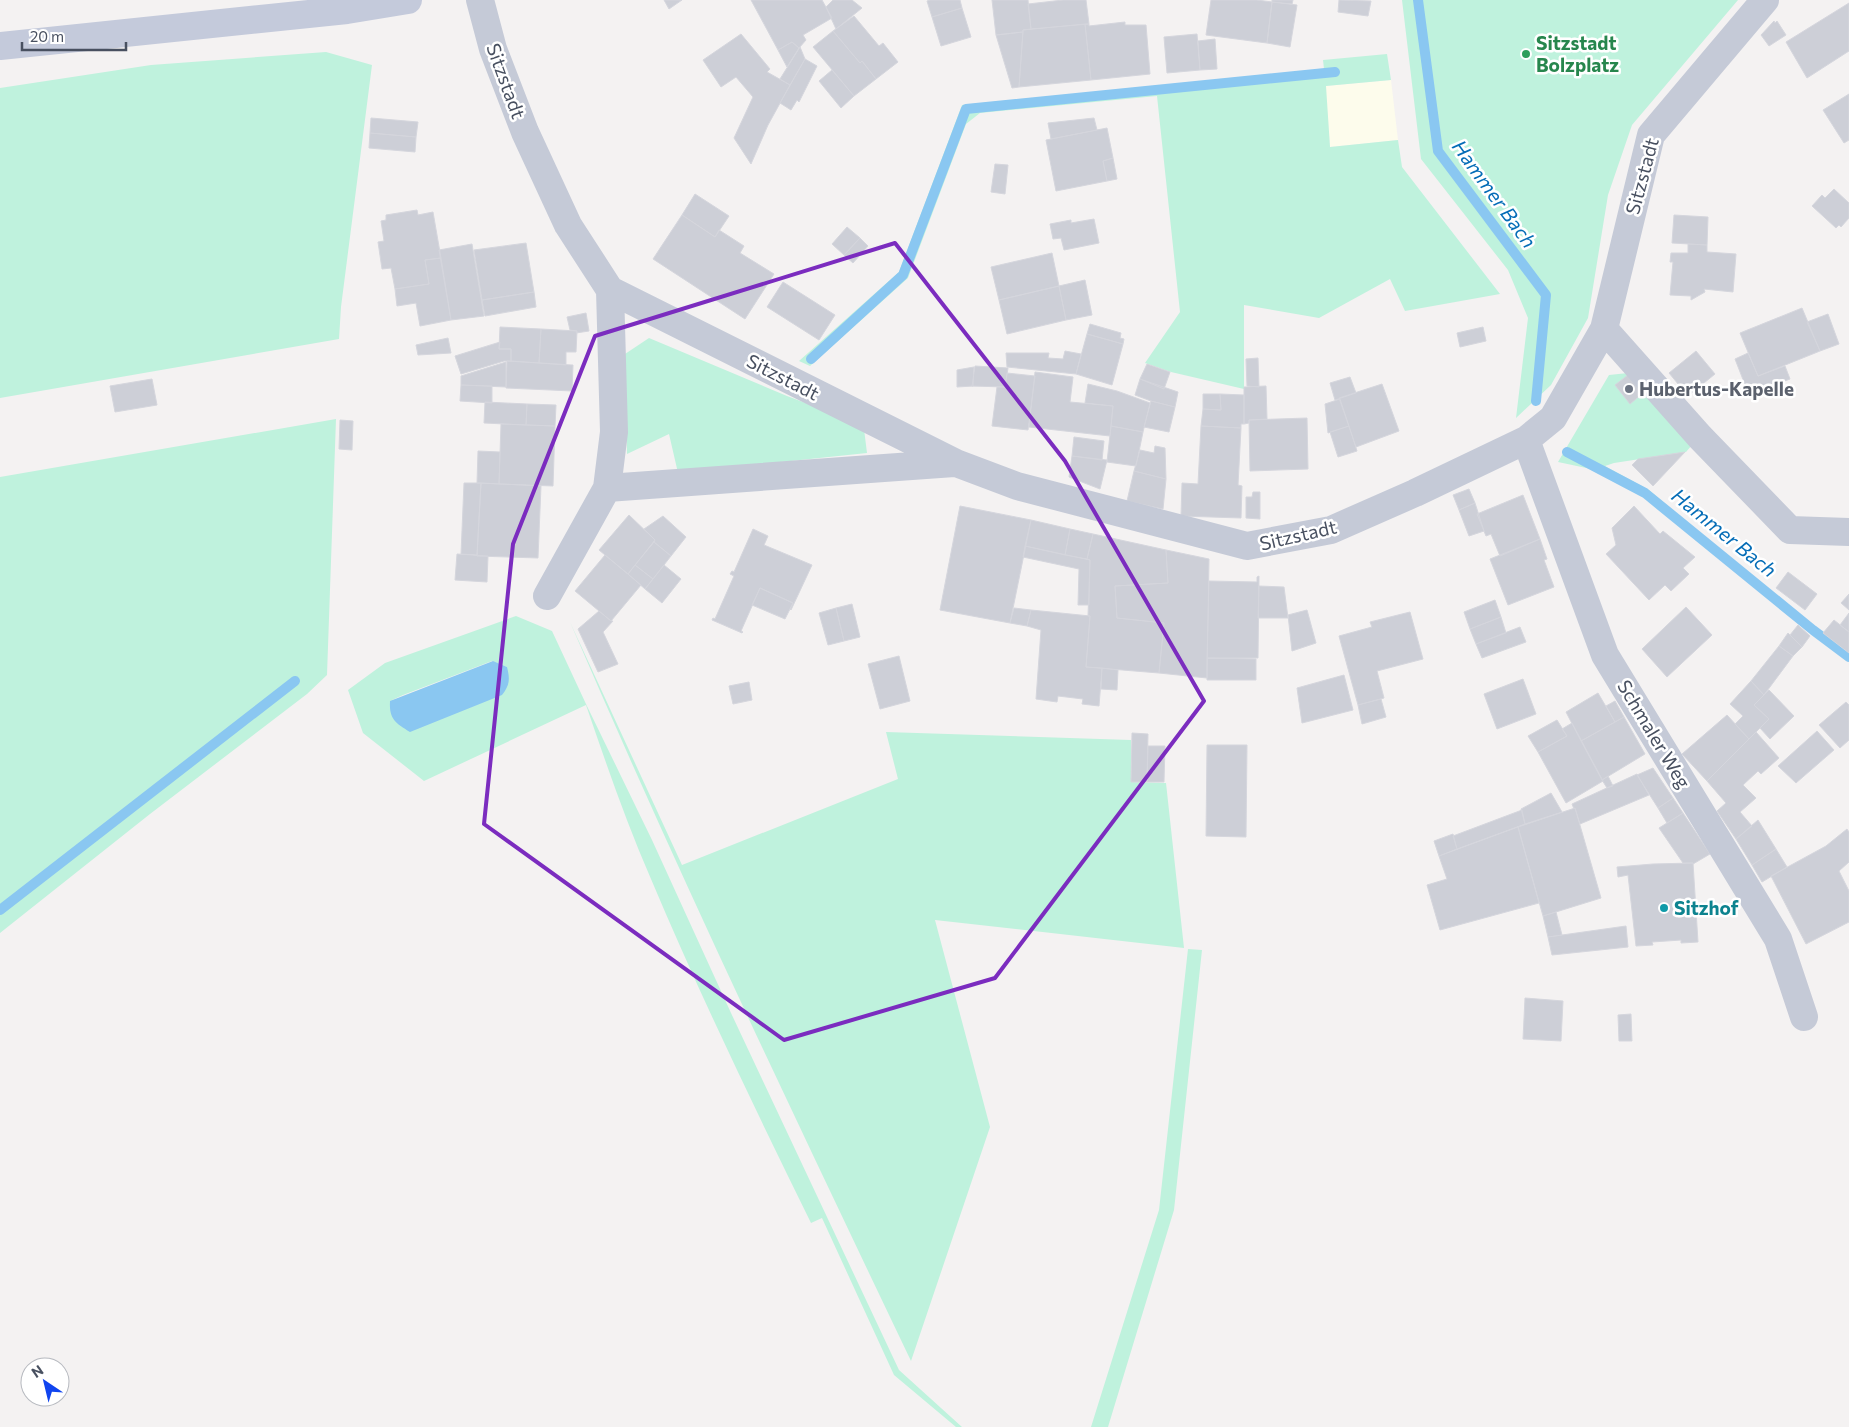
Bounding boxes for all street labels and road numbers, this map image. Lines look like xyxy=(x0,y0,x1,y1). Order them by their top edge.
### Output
street label: Sitzstadt xyxy=(482,40,531,122)
street label: Sitzstadt xyxy=(1620,135,1663,217)
street label: Sitzstadt xyxy=(743,349,824,405)
street label: Sitzstadt xyxy=(1257,514,1339,555)
street label: Schmaler Weg xyxy=(1613,675,1696,792)

